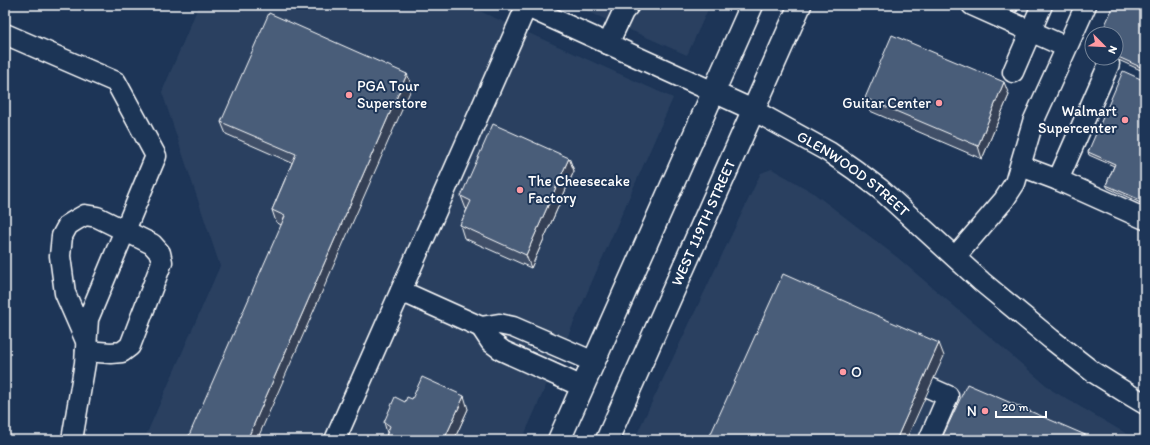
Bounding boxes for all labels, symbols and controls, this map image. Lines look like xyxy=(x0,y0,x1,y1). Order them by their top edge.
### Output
north arrow xyxy=(1084,26,1124,66)
text: N xyxy=(1105,44,1120,56)
place label: PGA Tour Superstore xyxy=(357,77,427,112)
marker: PGA Tour Superstore xyxy=(344,90,354,100)
place label: Guitar Center xyxy=(842,94,931,112)
marker: Guitar Center xyxy=(934,98,944,108)
place label: Walmart Supercenter xyxy=(1038,102,1117,137)
marker: Walmart Supercenter xyxy=(1120,115,1130,125)
street label: GLENWOOD STREET xyxy=(794,127,914,221)
street label: WEST 119TH STREET xyxy=(668,156,740,289)
place label: The Cheesecake Factory xyxy=(528,172,630,207)
marker: The Cheesecake Factory xyxy=(515,185,525,195)
place label: O xyxy=(851,363,862,381)
marker: O xyxy=(838,367,848,377)
scale bar xyxy=(996,393,1046,419)
text: 20 m xyxy=(1002,400,1029,414)
place label: N xyxy=(967,402,977,420)
marker: N xyxy=(980,406,990,416)

